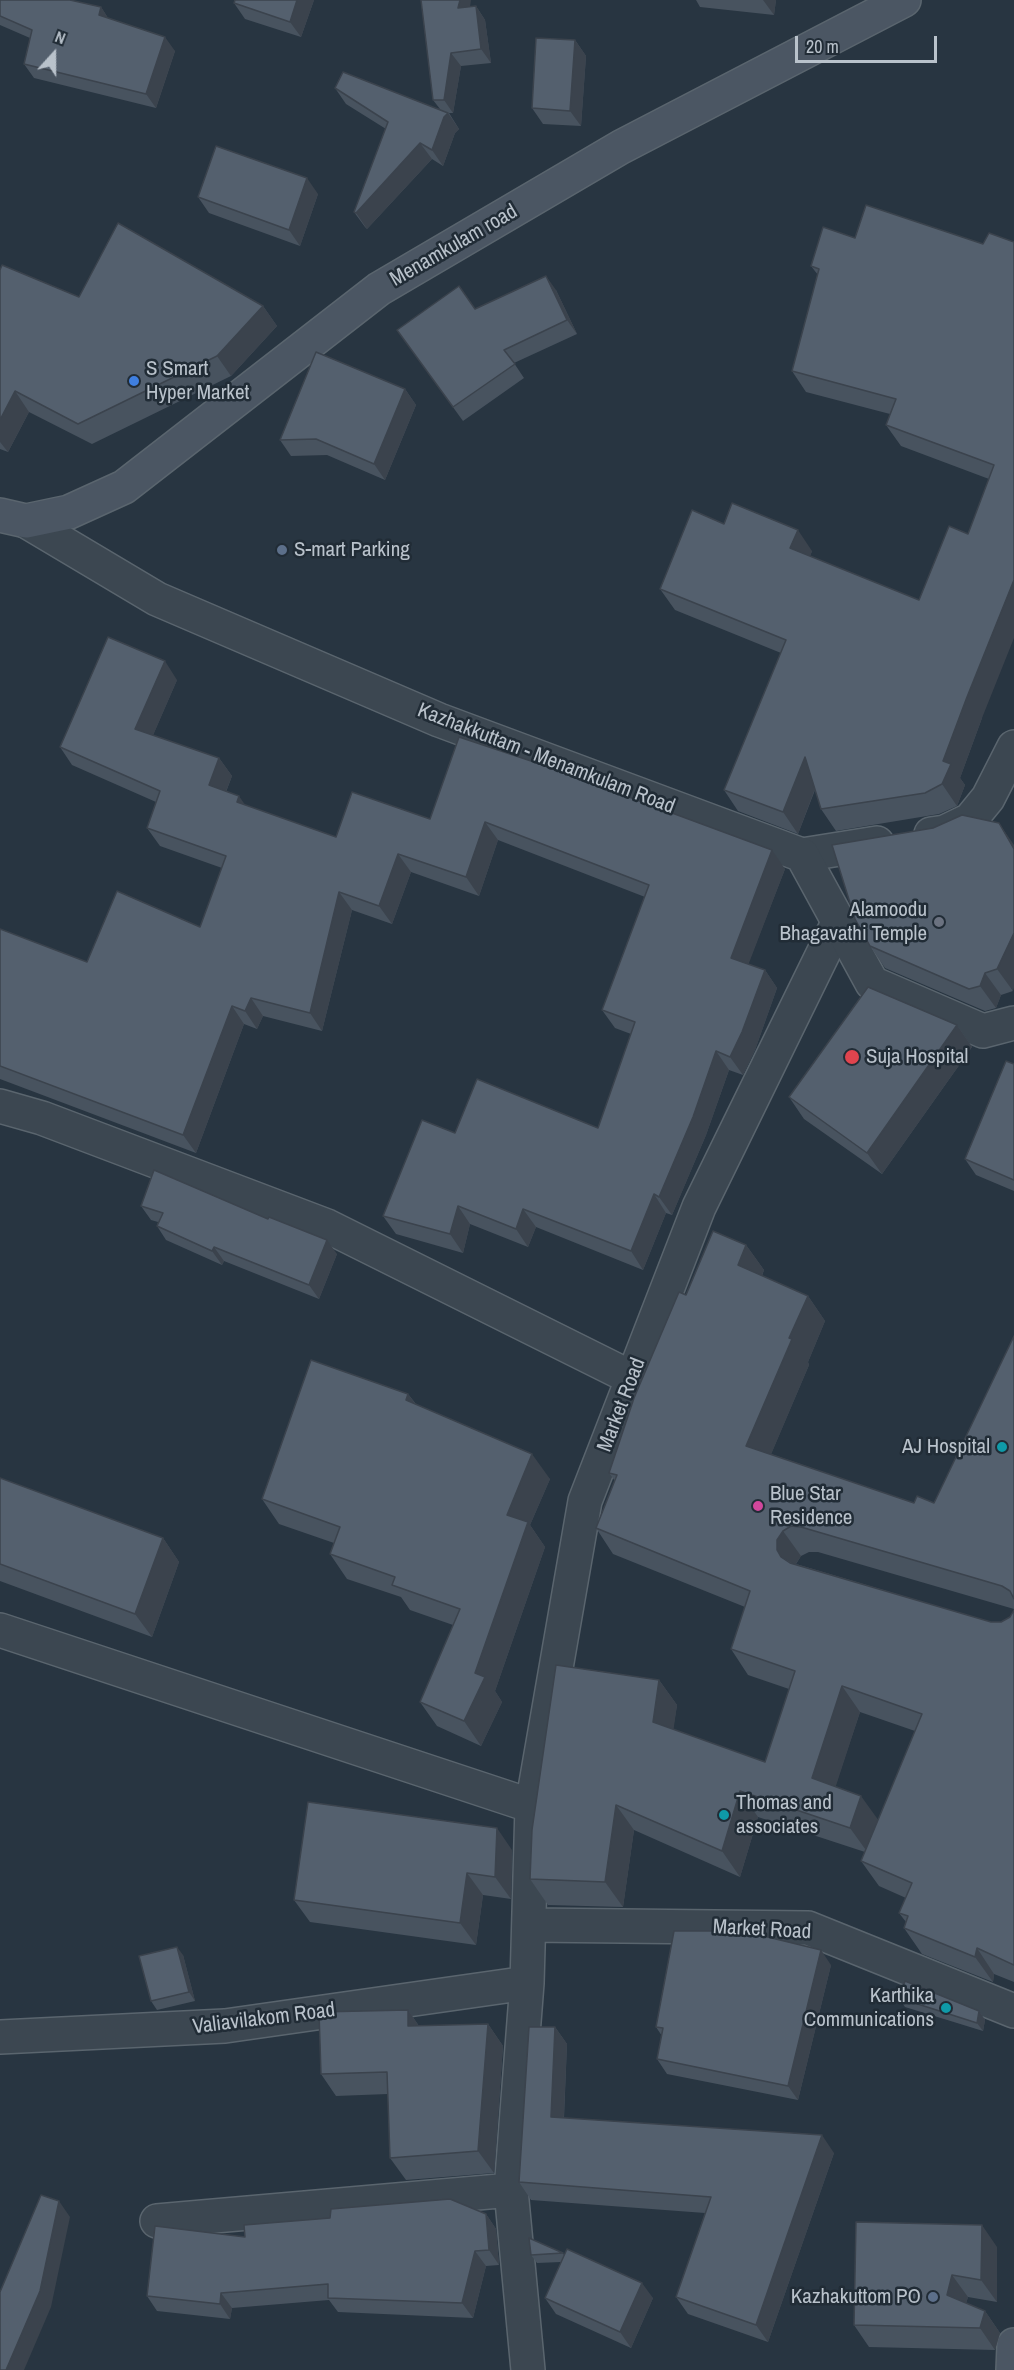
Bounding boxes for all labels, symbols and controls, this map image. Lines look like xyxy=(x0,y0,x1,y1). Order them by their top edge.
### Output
north arrow xyxy=(24,24,84,84)
scale bar xyxy=(798,24,940,62)
text: N xyxy=(52,25,69,49)
text: 20 m xyxy=(806,34,839,59)
street label: Menamkulam road xyxy=(386,199,522,293)
place label: S Smart Hyper Market xyxy=(146,356,249,406)
marker: S Smart Hyper Market xyxy=(127,374,141,388)
place label: S-mart Parking xyxy=(294,537,410,563)
marker: S-mart Parking xyxy=(275,543,289,557)
street label: Kazhakkuttam - Menamkulam Road xyxy=(414,698,678,820)
place label: Alamoodu Bhagavathi Temple xyxy=(780,897,927,947)
marker: Alamoodu Bhagavathi Temple xyxy=(932,915,946,929)
place label: Suja Hospital xyxy=(866,1044,968,1070)
marker: Suja Hospital xyxy=(843,1048,861,1066)
street label: Market Road xyxy=(593,1354,651,1456)
place label: AJ Hospital xyxy=(902,1434,990,1460)
marker: AJ Hospital xyxy=(995,1440,1009,1454)
place label: Blue Star Residence xyxy=(770,1481,852,1531)
marker: Blue Star Residence xyxy=(751,1499,765,1513)
place label: Thomas and associates xyxy=(736,1790,832,1840)
marker: Thomas and associates xyxy=(717,1808,731,1822)
street label: Market Road xyxy=(712,1915,812,1945)
place label: Karthika Communications xyxy=(804,1983,934,2033)
street label: Valiavilakom Road xyxy=(191,1998,337,2040)
marker: Karthika Communications xyxy=(939,2001,953,2015)
place label: Kazhakuttom PO xyxy=(791,2284,921,2310)
marker: Kazhakuttom PO xyxy=(926,2290,940,2304)

